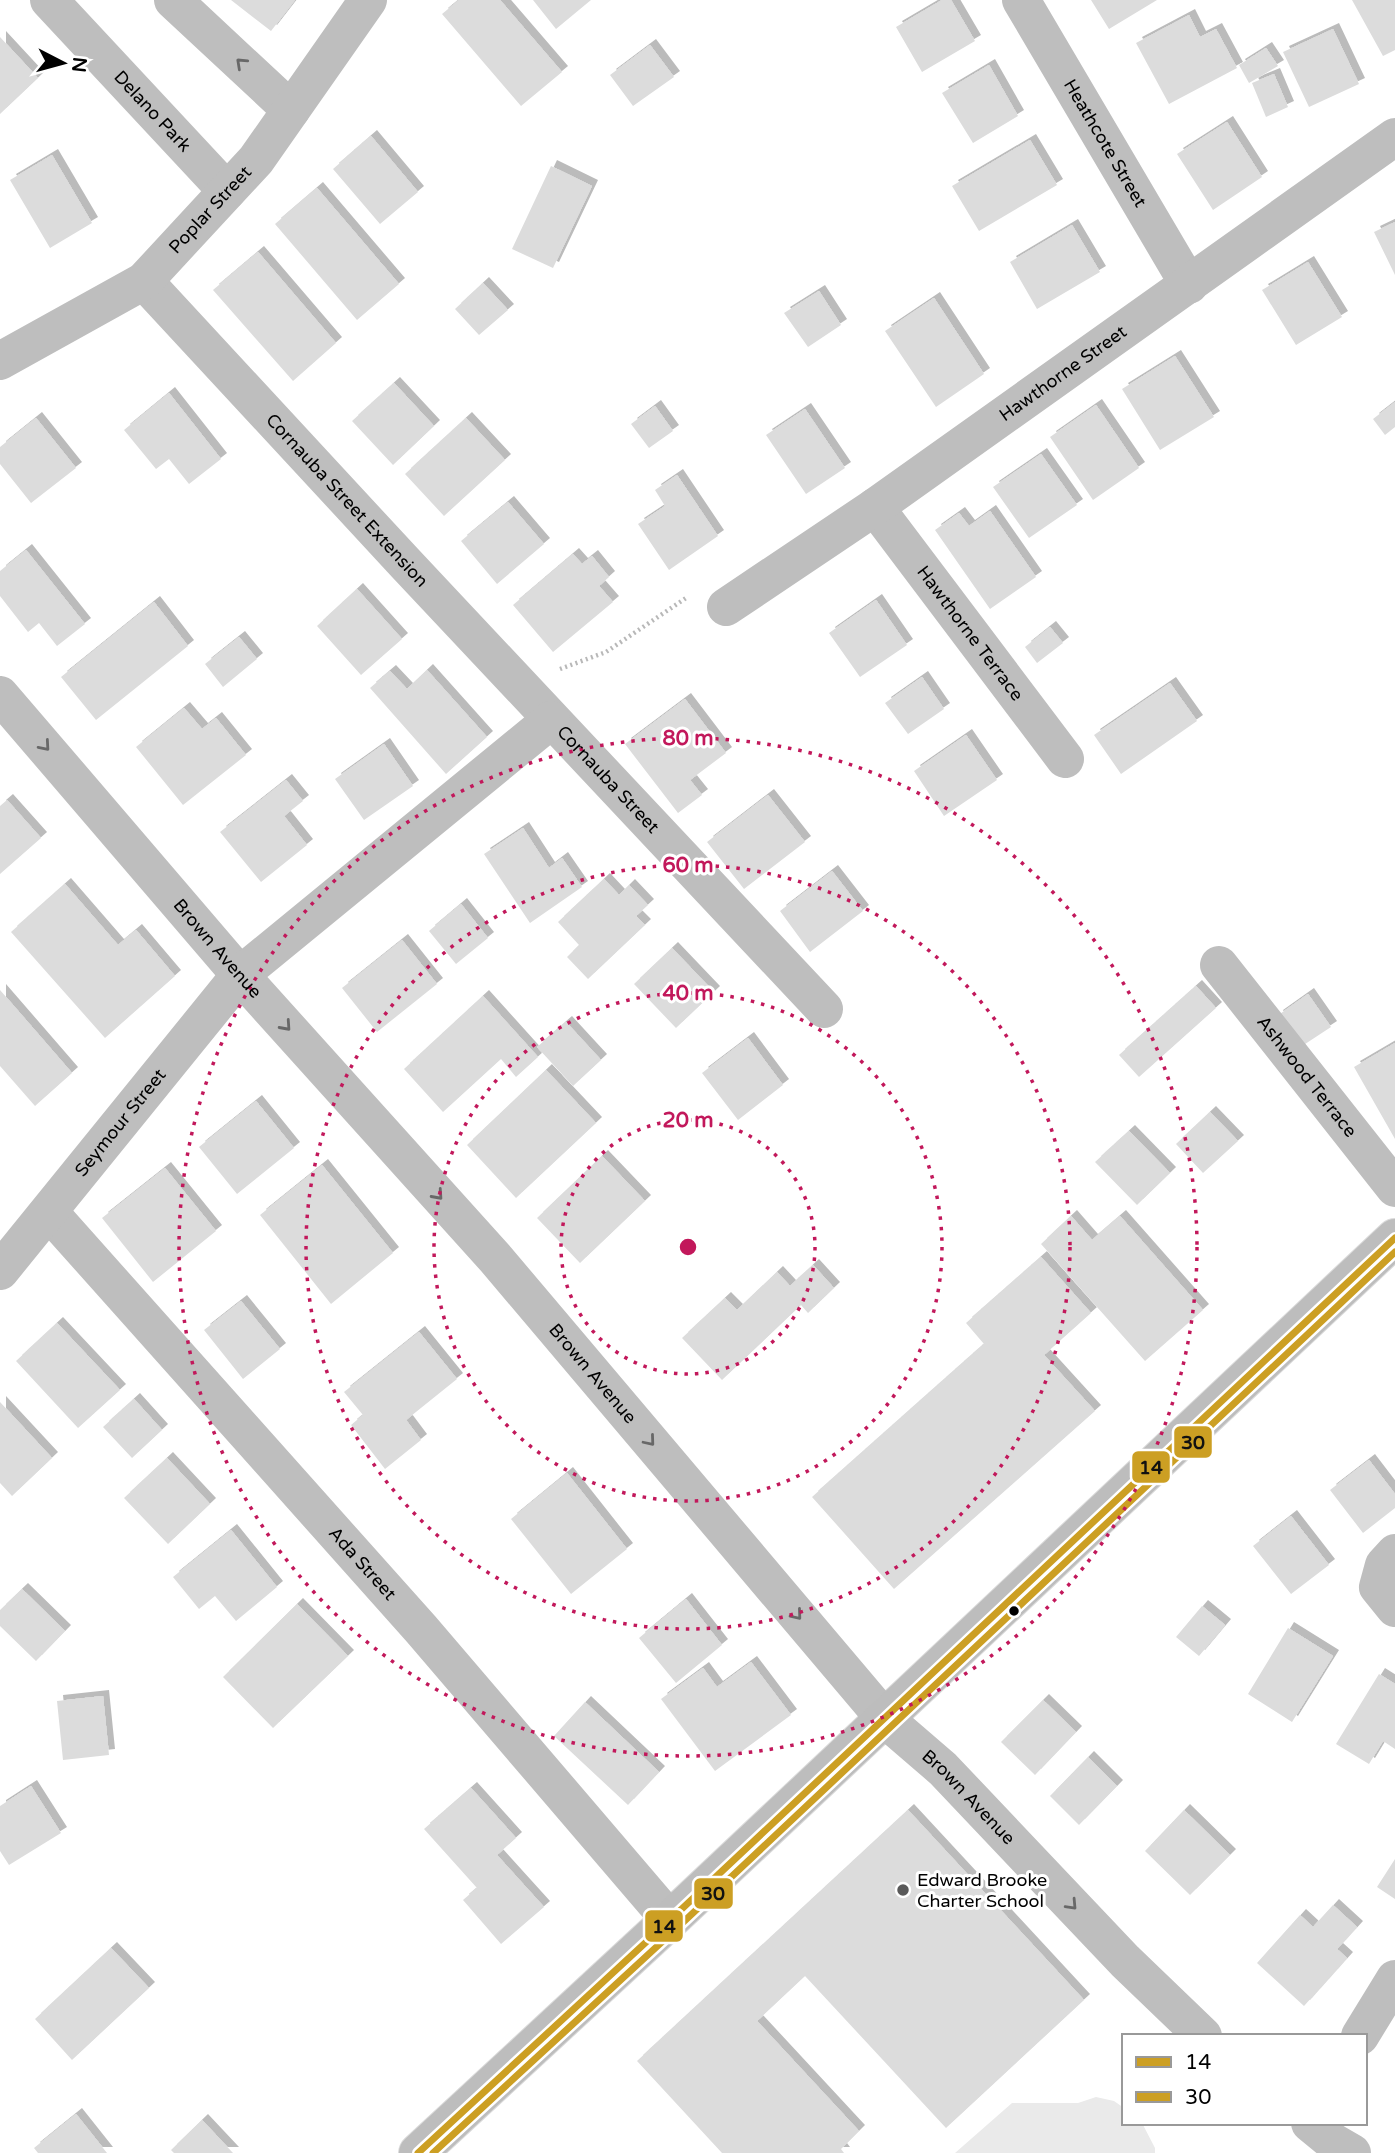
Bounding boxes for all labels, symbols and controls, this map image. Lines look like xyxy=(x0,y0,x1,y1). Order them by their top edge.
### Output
north arrow xyxy=(28,28,98,98)
text: N xyxy=(67,56,91,73)
one-way arrow xyxy=(236,59,249,72)
street label: Delano Park xyxy=(109,66,196,157)
street label: Heathcote Street xyxy=(1059,75,1152,211)
street label: Poplar Street xyxy=(164,161,256,258)
street label: Hawthorne Street xyxy=(995,320,1131,426)
street label: Cornauba Street Extension xyxy=(261,409,433,592)
street label: Hawthorne Terrace xyxy=(912,561,1028,705)
street label: Cornauba Street xyxy=(552,721,664,838)
text: 80 m xyxy=(662,726,714,751)
one-way arrow xyxy=(37,738,49,751)
text: 60 m xyxy=(662,853,714,878)
street label: Brown Avenue xyxy=(169,894,266,1003)
text: 40 m xyxy=(662,981,714,1006)
street label: Ashwood Terrace xyxy=(1252,1011,1362,1142)
one-way arrow xyxy=(278,1018,290,1031)
street label: Seymour Street xyxy=(70,1064,171,1181)
text: 20 m xyxy=(662,1108,714,1133)
one-way arrow xyxy=(430,1186,443,1199)
centre of rings xyxy=(676,1235,700,1259)
street label: Brown Avenue xyxy=(544,1319,641,1428)
line badge: 30 xyxy=(1173,1425,1213,1459)
text: 30 xyxy=(1181,1432,1205,1454)
one-way arrow xyxy=(642,1433,654,1446)
line badge: 14 xyxy=(1131,1450,1171,1484)
text: 14 xyxy=(1139,1457,1163,1479)
street label: Ada Street xyxy=(324,1522,401,1605)
unlabelled marker xyxy=(1007,1604,1021,1618)
one-way arrow xyxy=(789,1607,801,1620)
street label: Brown Avenue xyxy=(917,1745,1020,1849)
place label: Edward Brooke Charter School xyxy=(917,1869,1047,1912)
line badge: 30 xyxy=(693,1877,734,1910)
marker: Edward Brooke Charter School xyxy=(895,1882,911,1898)
text: 30 xyxy=(701,1883,725,1905)
one-way arrow xyxy=(1064,1897,1076,1910)
line badge: 14 xyxy=(644,1909,684,1943)
text: 14 xyxy=(652,1916,676,1938)
legend xyxy=(1122,2034,1367,2125)
text: 14 xyxy=(1185,2050,1211,2075)
text: 30 xyxy=(1185,2085,1211,2110)

